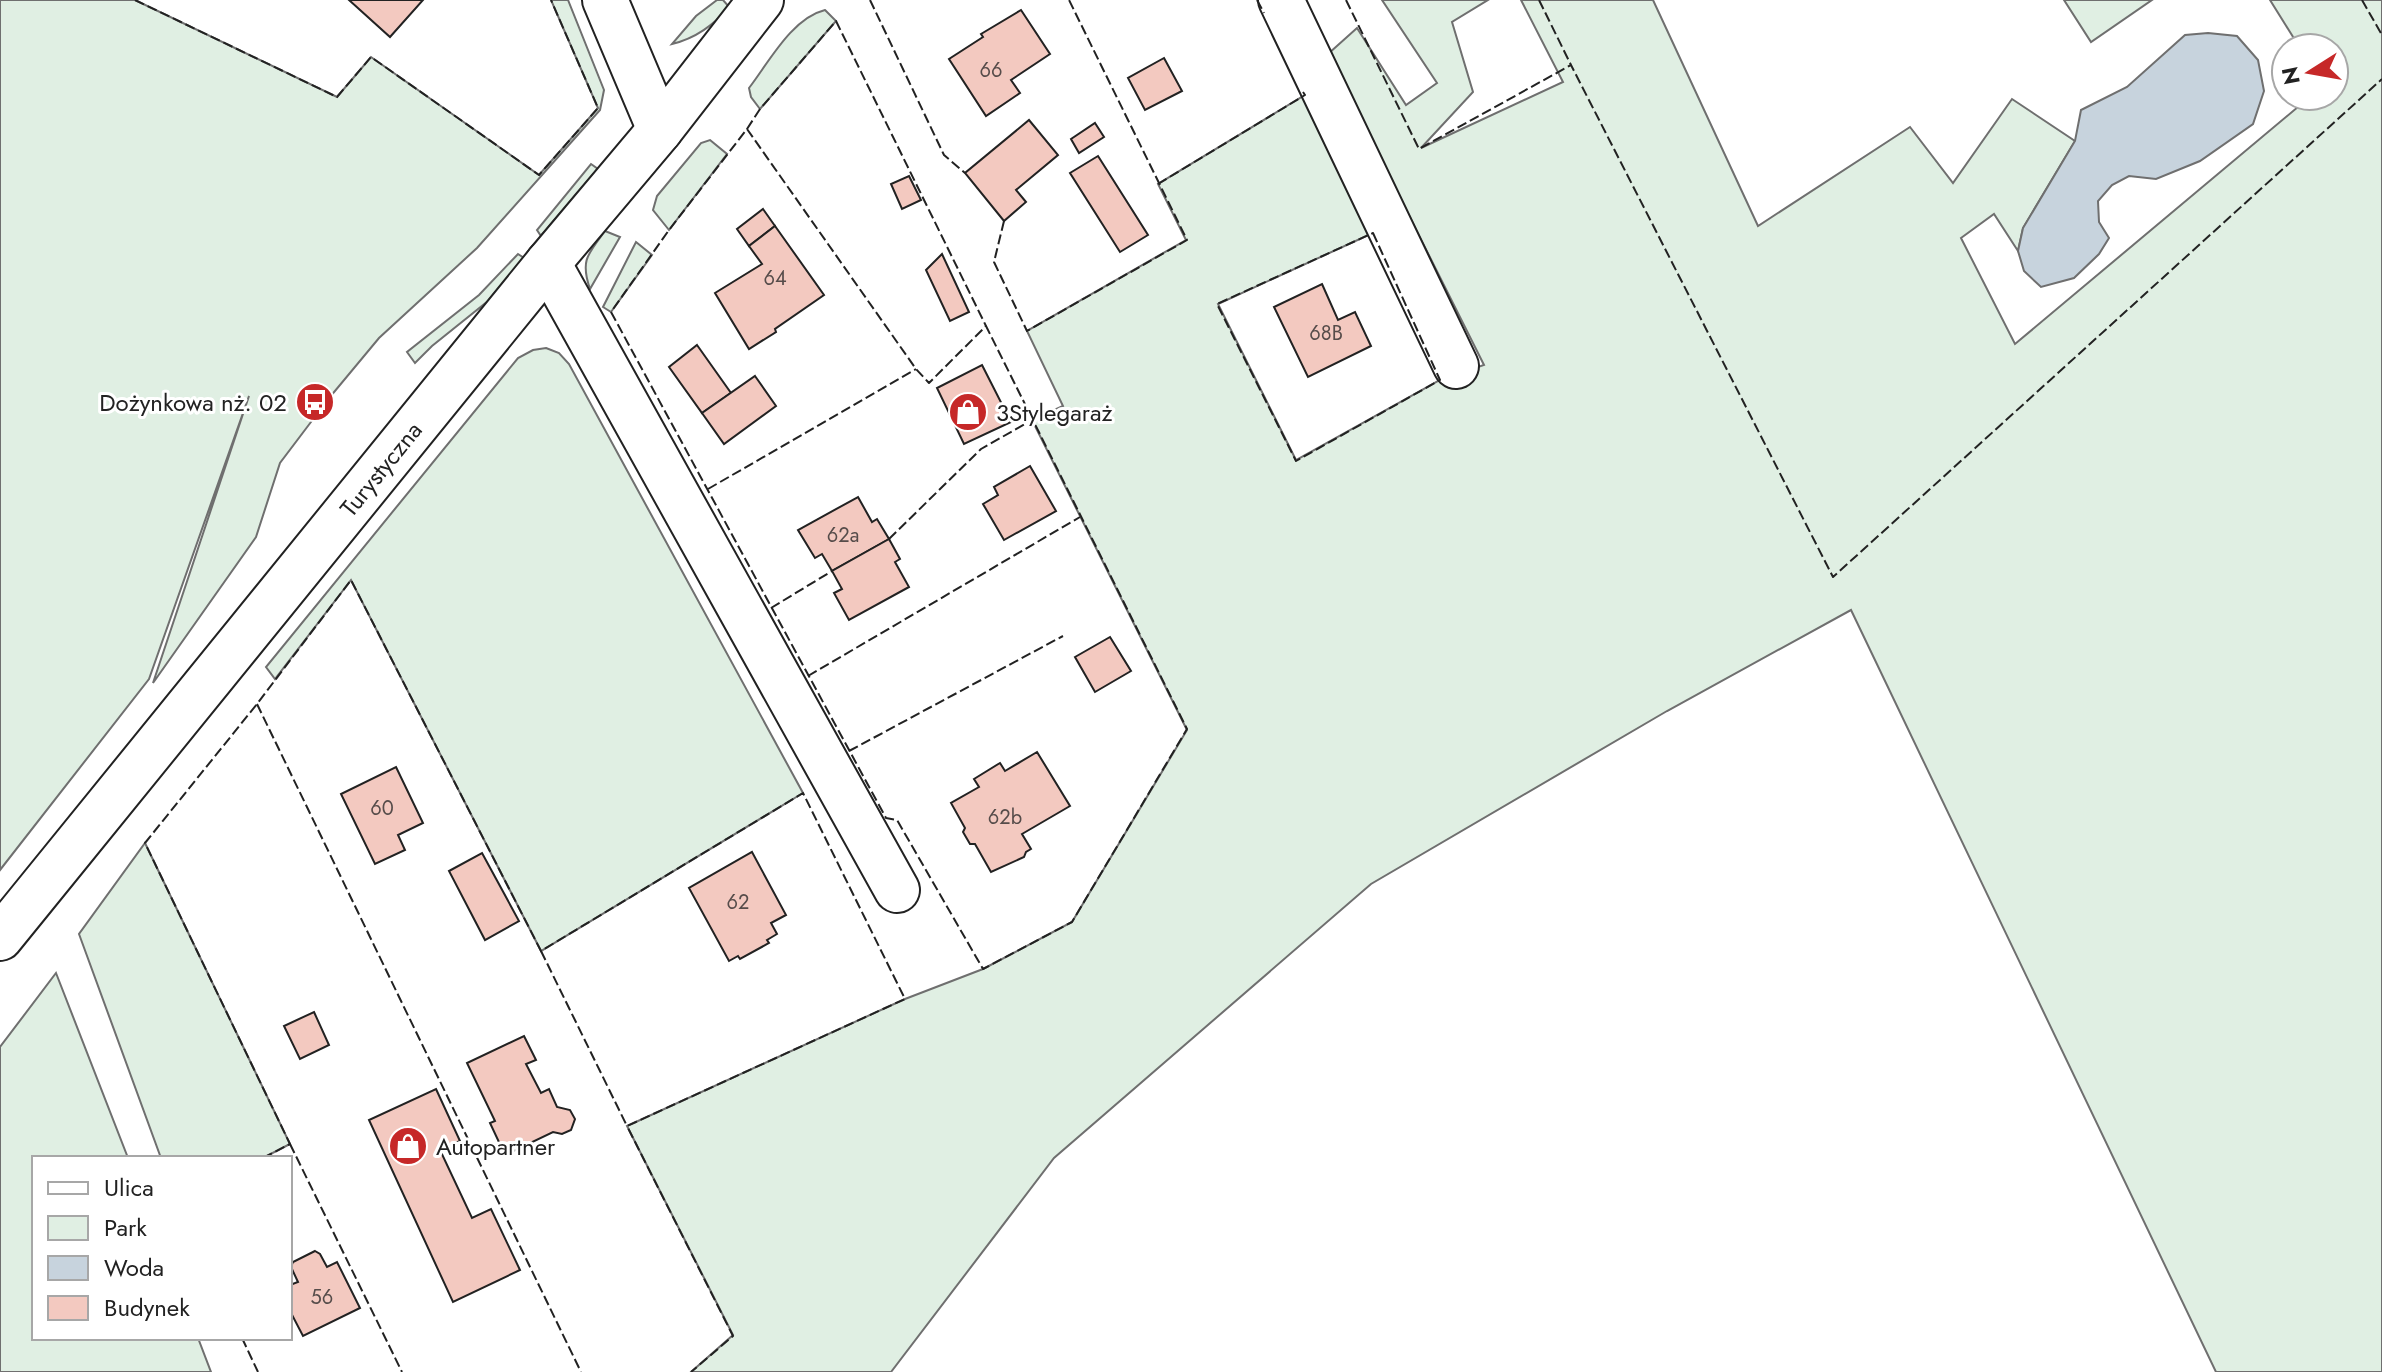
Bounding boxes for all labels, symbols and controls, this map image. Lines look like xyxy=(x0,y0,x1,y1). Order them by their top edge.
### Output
north arrow xyxy=(2270,32,2350,112)
house number: 66 xyxy=(979,56,1003,85)
text: N xyxy=(2273,64,2308,87)
house number: 64 xyxy=(763,264,787,293)
house number: 68B xyxy=(1309,319,1343,348)
bus stop icon: Dożynkowa nż. 02 xyxy=(294,381,336,423)
place label: Dożynkowa nż. 02 xyxy=(99,385,287,420)
shop icon: 3Stylegaraż xyxy=(947,391,989,433)
place label: 3Stylegaraż xyxy=(996,395,1113,430)
street label: Turystyczna xyxy=(332,414,430,524)
house number: 62a xyxy=(827,521,859,550)
house number: 60 xyxy=(370,794,394,823)
house number: 62b xyxy=(988,803,1022,832)
house number: 62 xyxy=(727,888,749,917)
shop icon: Autopartner xyxy=(387,1125,429,1167)
place label: Autopartner xyxy=(436,1129,556,1164)
legend xyxy=(32,1156,292,1340)
text: Ulica xyxy=(104,1170,154,1205)
text: Park xyxy=(104,1210,147,1245)
text: Woda xyxy=(104,1250,164,1285)
house number: 56 xyxy=(311,1283,333,1312)
text: Budynek xyxy=(104,1290,190,1325)

